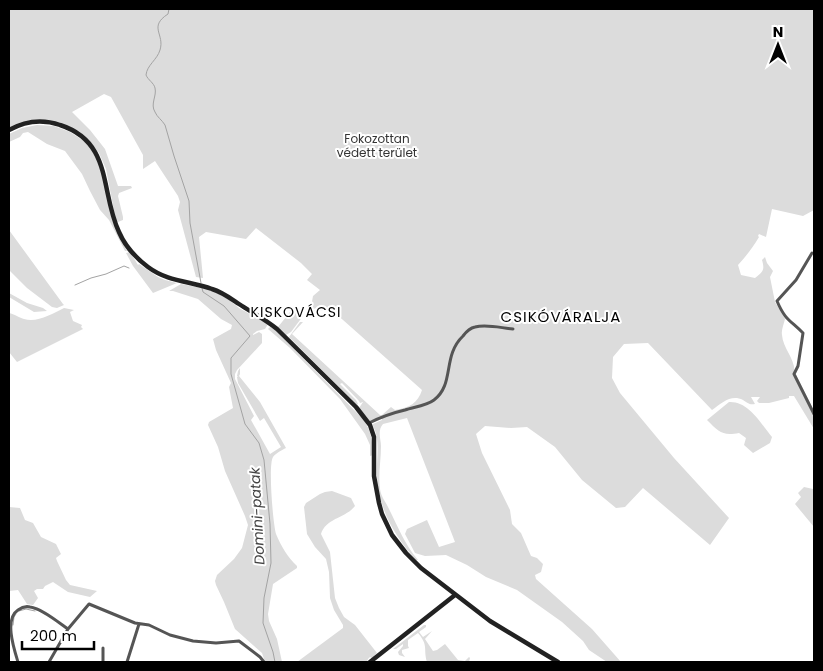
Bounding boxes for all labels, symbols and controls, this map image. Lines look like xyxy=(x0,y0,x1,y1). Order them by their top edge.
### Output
north arrow xyxy=(753,20,803,70)
text: N xyxy=(773,22,783,42)
park label: Fokozottan védett terület xyxy=(337,130,417,161)
district label: KISKOVÁCSI xyxy=(251,302,341,322)
district label: CSIKÓVÁRALJA xyxy=(501,306,621,327)
water label: Domini-patak xyxy=(244,466,270,565)
scale bar xyxy=(22,618,95,650)
text: 200 m xyxy=(30,625,77,646)

